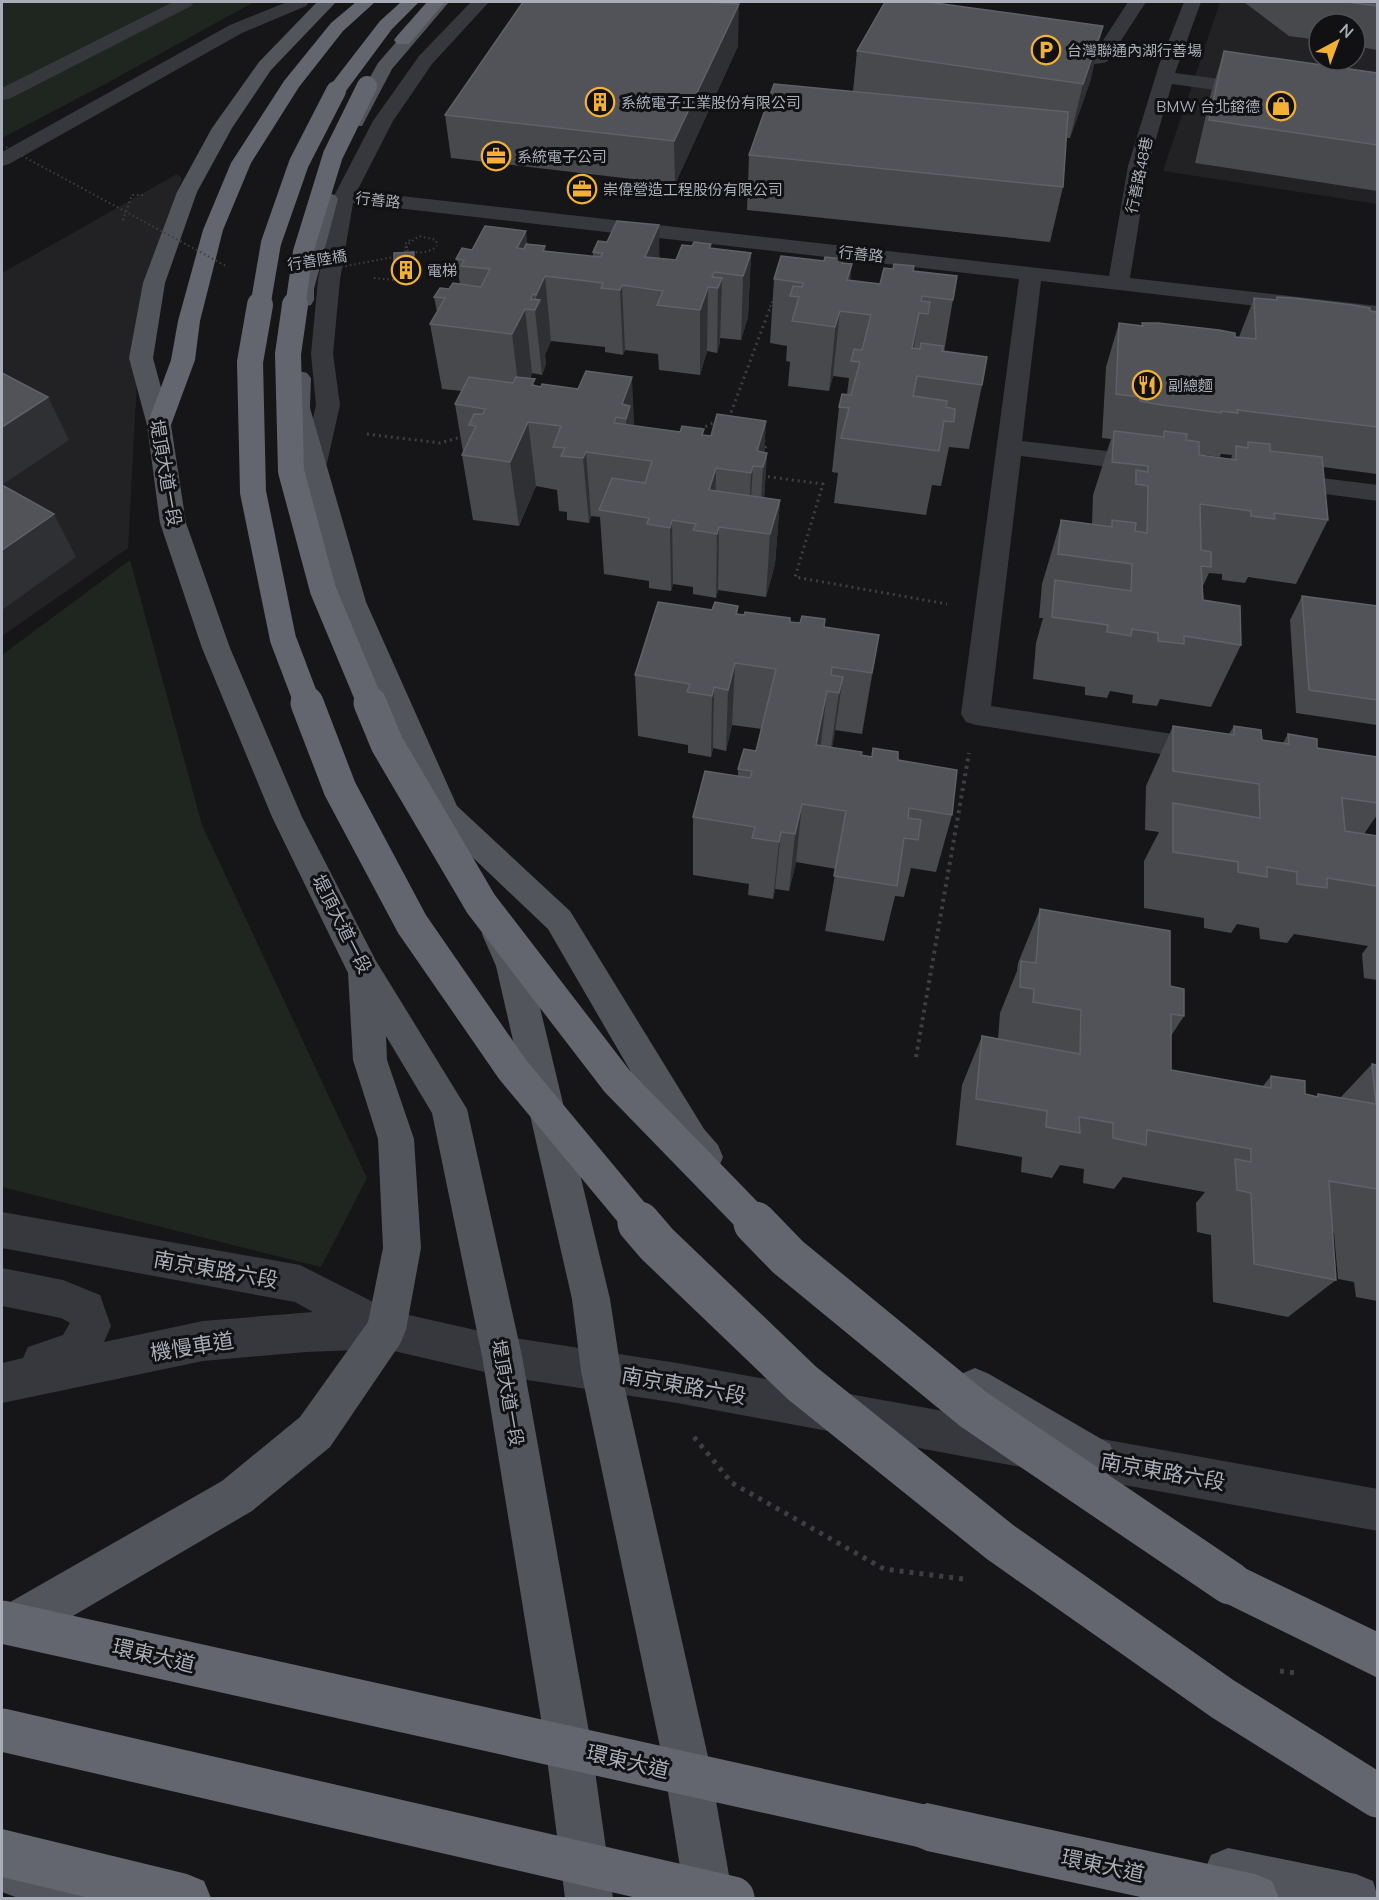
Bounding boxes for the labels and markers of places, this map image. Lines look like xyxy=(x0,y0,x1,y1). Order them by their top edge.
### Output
parking icon: 台灣聯通內湖行善場 xyxy=(1030,34,1062,66)
place label: 台灣聯通內湖行善場 xyxy=(1067,41,1202,60)
building icon: 系統電子工業股份有限公司 xyxy=(584,86,616,118)
shop icon: BMW 台北鎔德 xyxy=(1265,90,1297,122)
place label: 系統電子工業股份有限公司 xyxy=(621,93,801,112)
place label: BMW 台北鎔德 xyxy=(1156,97,1260,116)
office icon: 系統電子公司 xyxy=(480,140,512,172)
place label: 系統電子公司 xyxy=(517,147,607,166)
office icon: 崇偉營造工程股份有限公司 xyxy=(566,173,598,205)
place label: 崇偉營造工程股份有限公司 xyxy=(603,180,783,199)
building icon: 電梯 xyxy=(390,254,422,286)
place label: 電梯 xyxy=(427,261,457,280)
restaurant icon: 副總麵 xyxy=(1131,369,1163,401)
place label: 副總麵 xyxy=(1168,376,1213,395)

